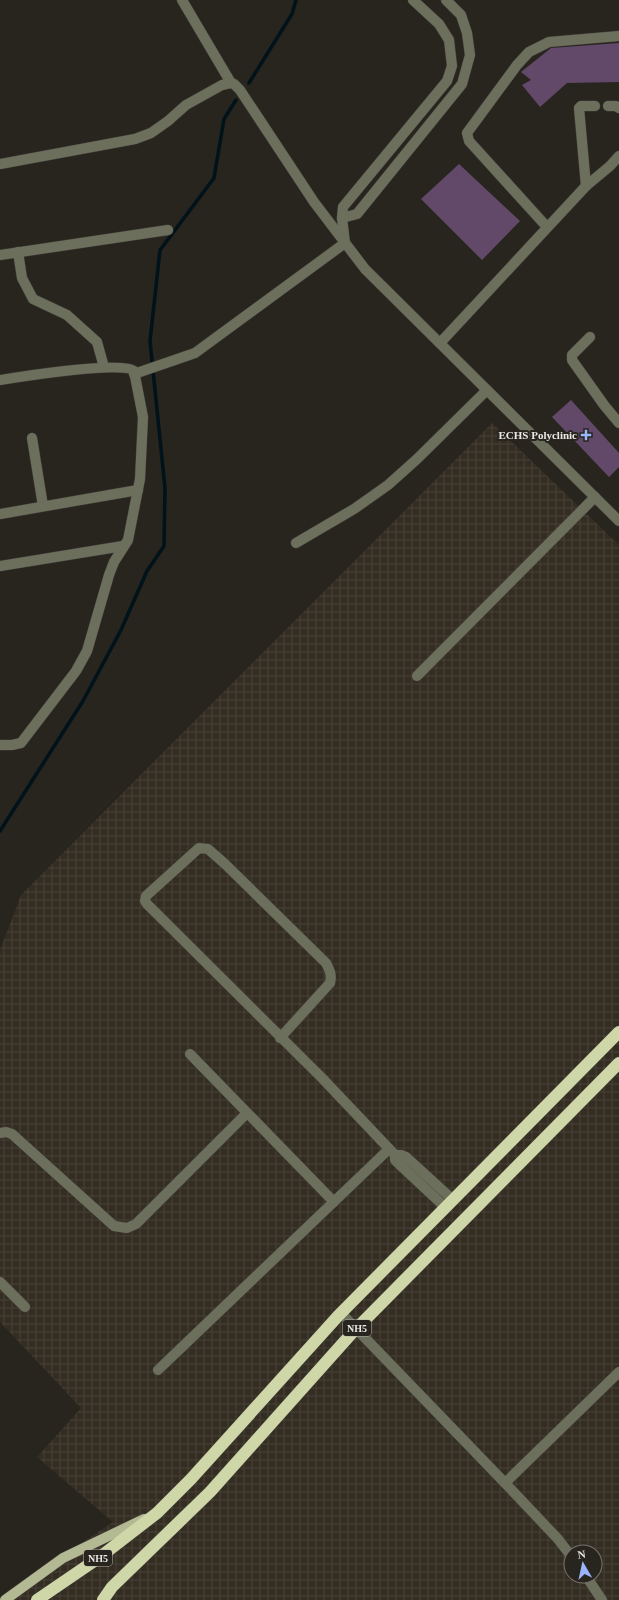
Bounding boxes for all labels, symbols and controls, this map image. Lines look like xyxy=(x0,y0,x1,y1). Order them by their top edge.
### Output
place label: ECHS Polyclinic xyxy=(498,429,577,441)
marker: ECHS Polyclinic xyxy=(580,429,592,441)
road number: NH5 xyxy=(343,1320,371,1336)
north arrow xyxy=(563,1544,603,1584)
text: N xyxy=(577,1548,586,1561)
road number: NH5 xyxy=(84,1550,112,1566)

